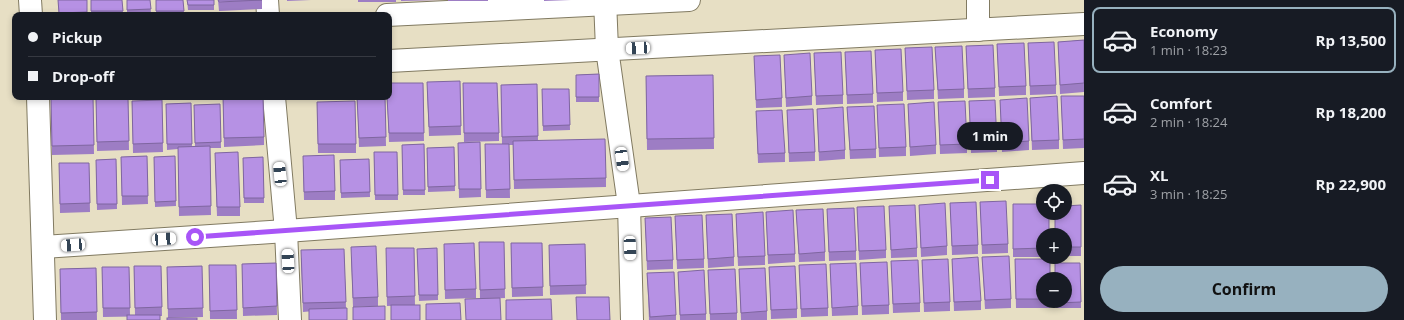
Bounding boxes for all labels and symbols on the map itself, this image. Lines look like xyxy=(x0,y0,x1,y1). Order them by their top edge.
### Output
car xyxy=(626,41,650,55)
callout: 1 min xyxy=(957,122,1023,150)
car xyxy=(614,146,630,172)
car xyxy=(273,161,287,187)
route end xyxy=(981,171,999,189)
route start xyxy=(186,228,204,246)
car xyxy=(152,232,176,246)
car xyxy=(624,236,636,260)
car xyxy=(61,238,85,252)
car xyxy=(281,249,295,273)

